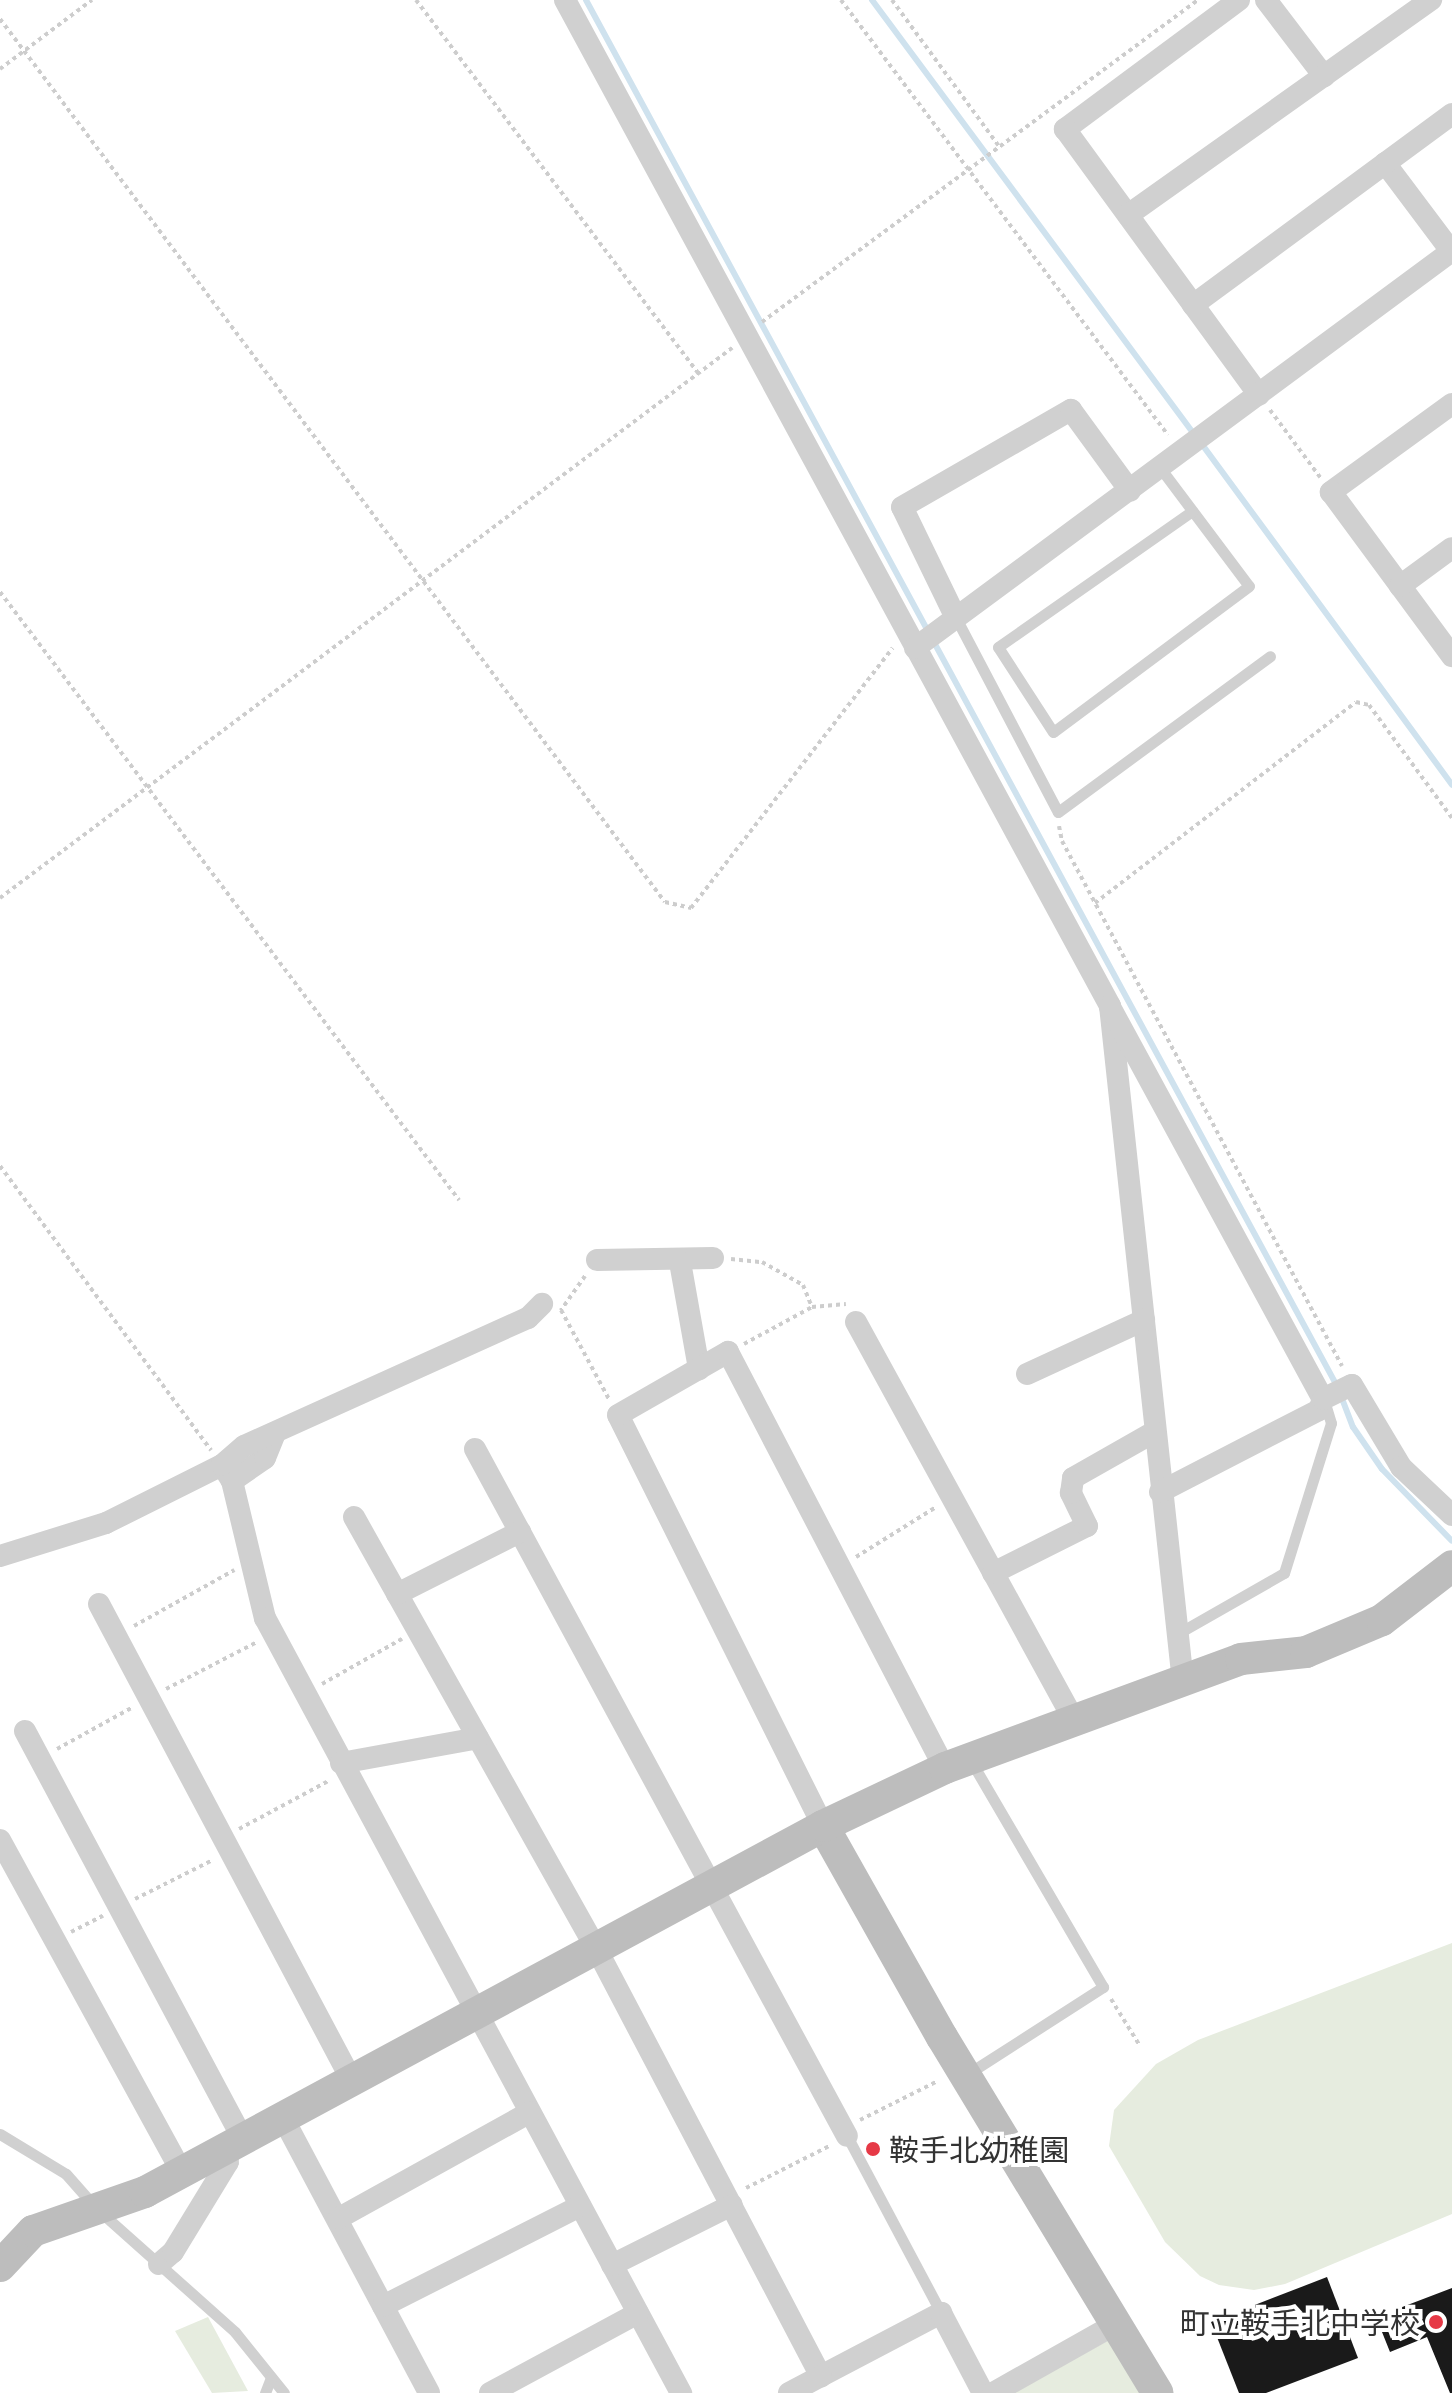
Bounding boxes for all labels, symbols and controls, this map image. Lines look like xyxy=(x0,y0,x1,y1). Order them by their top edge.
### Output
place label: 鞍手北幼稚園 xyxy=(889,2131,1069,2167)
marker: 鞍手北幼稚園 xyxy=(864,2140,882,2158)
place label: 町立鞍手北中学校 xyxy=(1180,2304,1420,2340)
marker: 町立鞍手北中学校 xyxy=(1427,2313,1445,2331)

